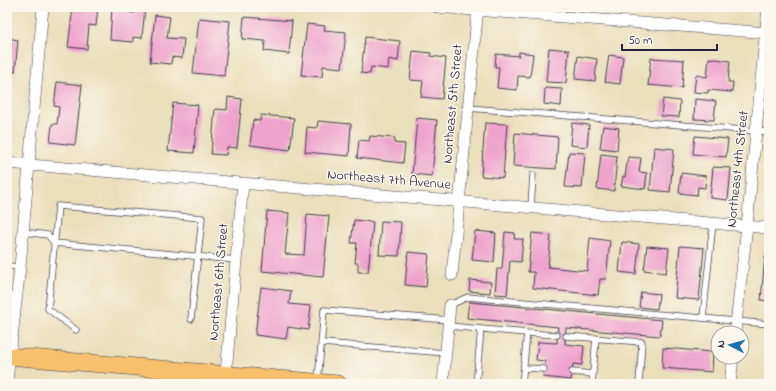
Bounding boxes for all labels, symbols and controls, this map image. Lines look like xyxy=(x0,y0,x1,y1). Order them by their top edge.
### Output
scale bar xyxy=(622,26,717,52)
text: 50 m xyxy=(628,32,652,50)
street label: Northeast 5th Street xyxy=(437,43,469,165)
street label: Northeast 4th Street xyxy=(721,109,755,229)
street label: Northeast 7th Avenue xyxy=(326,164,452,196)
street label: Northeast 6th Street xyxy=(203,222,235,342)
north arrow xyxy=(710,325,750,365)
text: N xyxy=(713,340,729,349)

